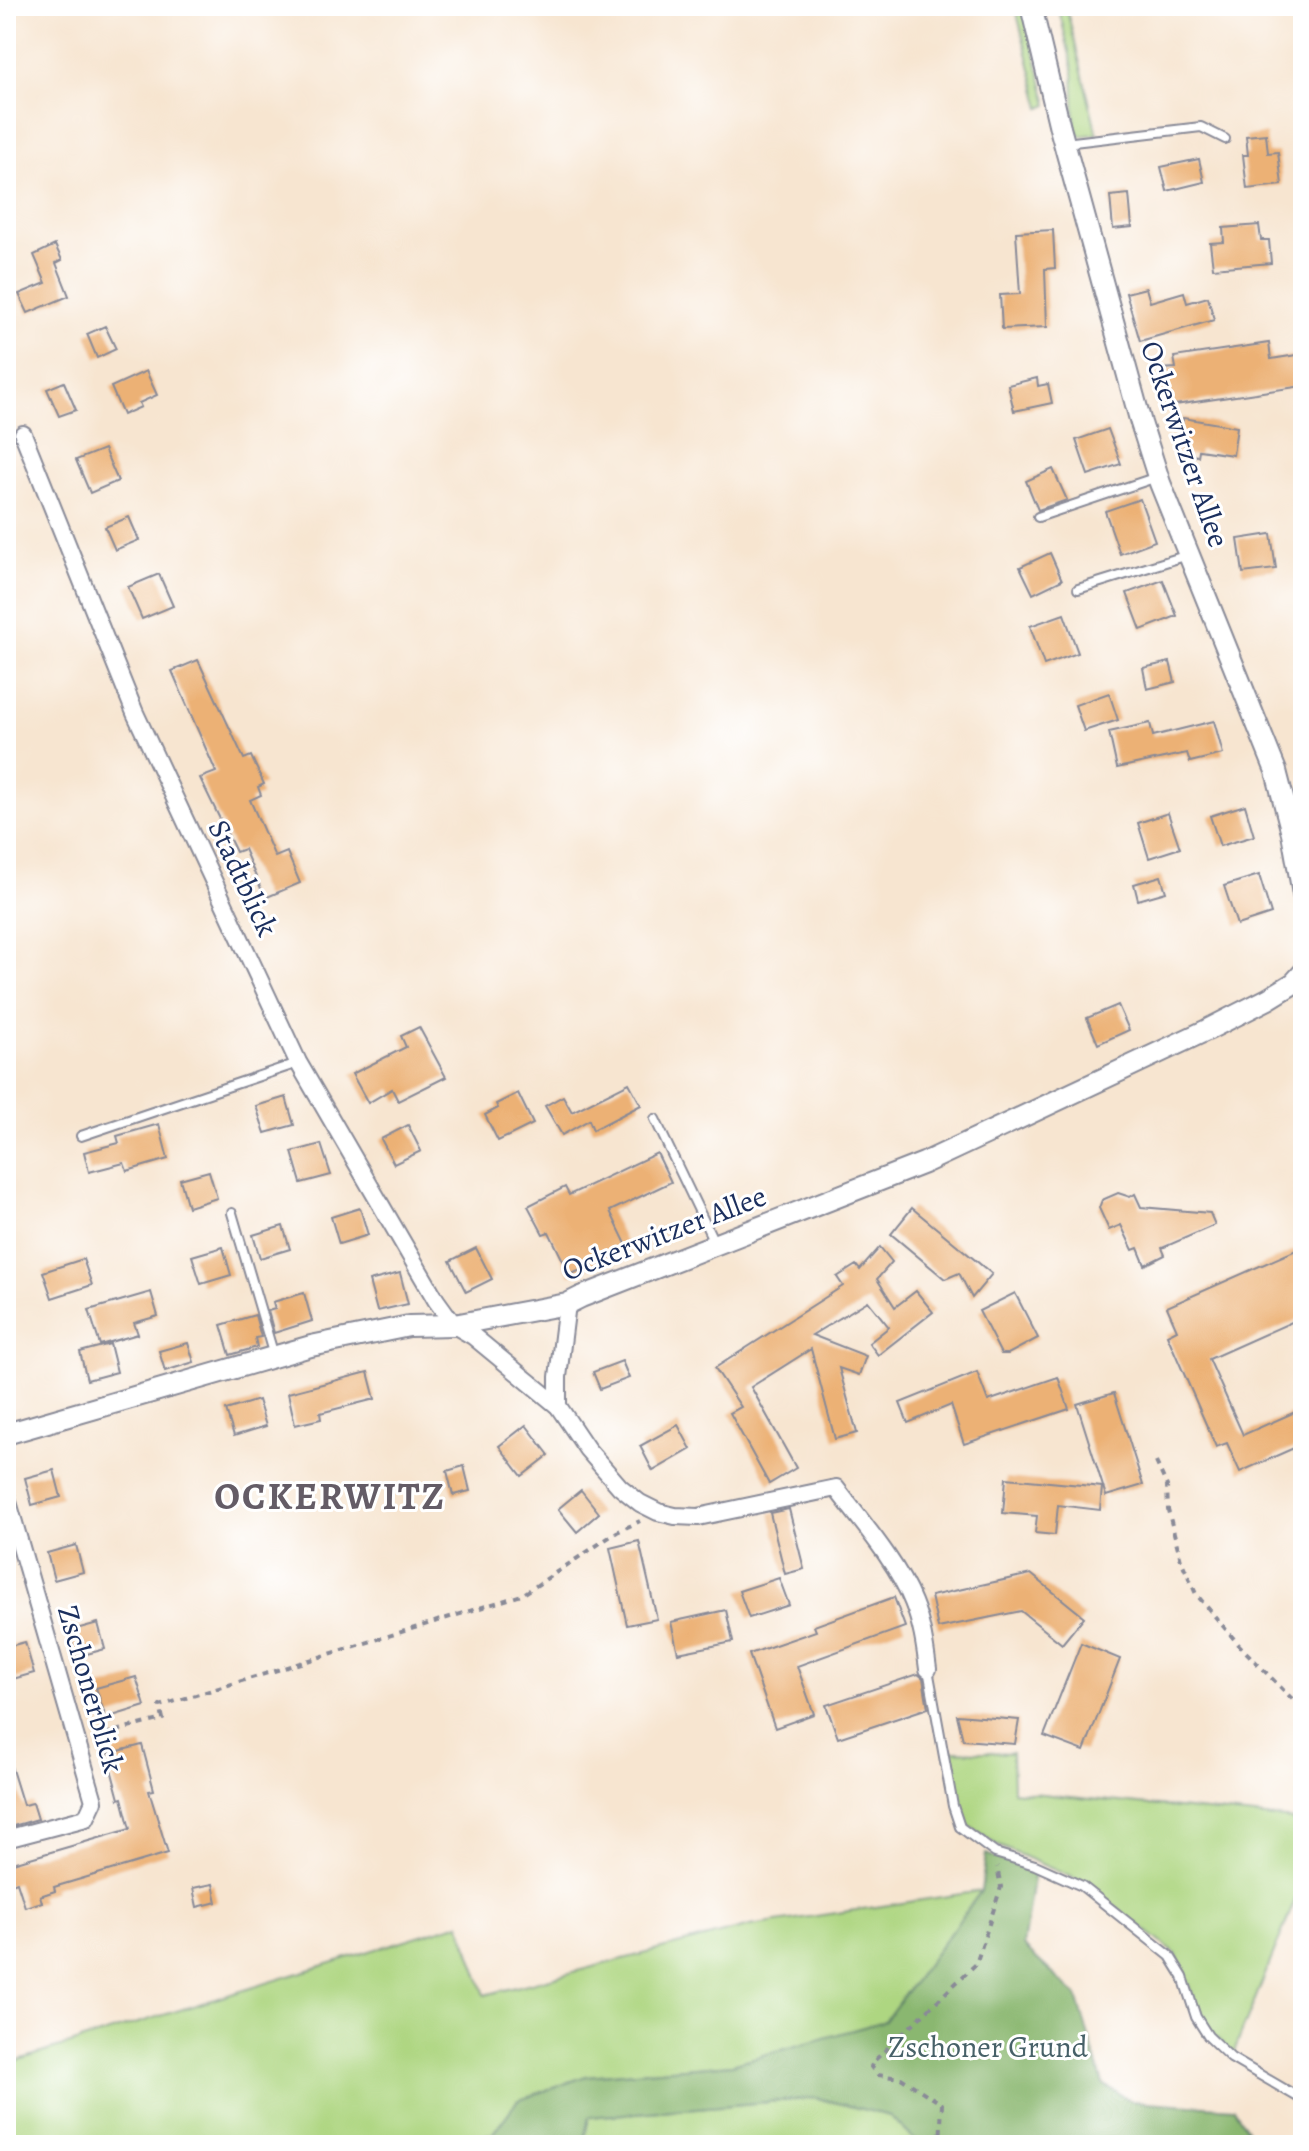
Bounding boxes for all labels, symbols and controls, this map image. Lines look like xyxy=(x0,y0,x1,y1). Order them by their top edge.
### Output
street label: Ockerwitzer Allee xyxy=(1131,335,1239,553)
street label: Stadtblick xyxy=(199,813,287,943)
street label: Ockerwitzer Allee xyxy=(556,1176,772,1290)
district label: OCKERWITZ xyxy=(214,1470,446,1522)
street label: Zschonerblick xyxy=(48,1600,134,1778)
park label: Zschoner Grund xyxy=(888,2027,1089,2067)

